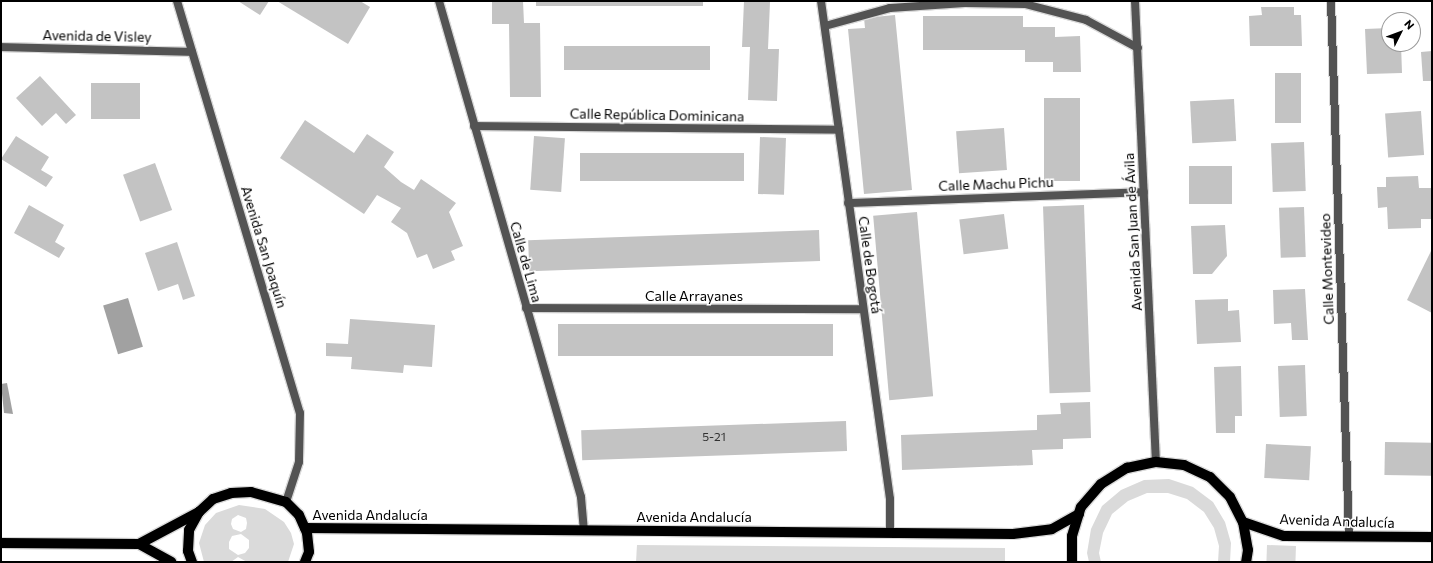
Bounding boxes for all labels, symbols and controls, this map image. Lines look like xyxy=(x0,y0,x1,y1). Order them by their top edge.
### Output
north arrow xyxy=(1381,12,1421,52)
text: N xyxy=(1402,17,1417,32)
street label: Avenida de Visley xyxy=(42,27,152,45)
street label: Calle República Dominicana xyxy=(570,105,744,125)
street label: Avenida San Juan de Ávila xyxy=(1120,153,1146,311)
street label: Calle Machu Pichu xyxy=(938,174,1054,194)
street label: Avenida San Joaquín xyxy=(237,184,291,310)
street label: Calle Montevideo xyxy=(1317,213,1337,325)
street label: Calle de Bogotá xyxy=(855,215,885,315)
street label: Calle de Lima xyxy=(506,220,546,304)
street label: Calle Arrayanes xyxy=(645,288,743,304)
house number: 5-21 xyxy=(702,430,726,444)
street label: Avenida Andalucía xyxy=(312,507,428,523)
street label: Avenida Andalucía xyxy=(636,509,752,525)
street label: Avenida Andalucía xyxy=(1279,511,1395,531)

